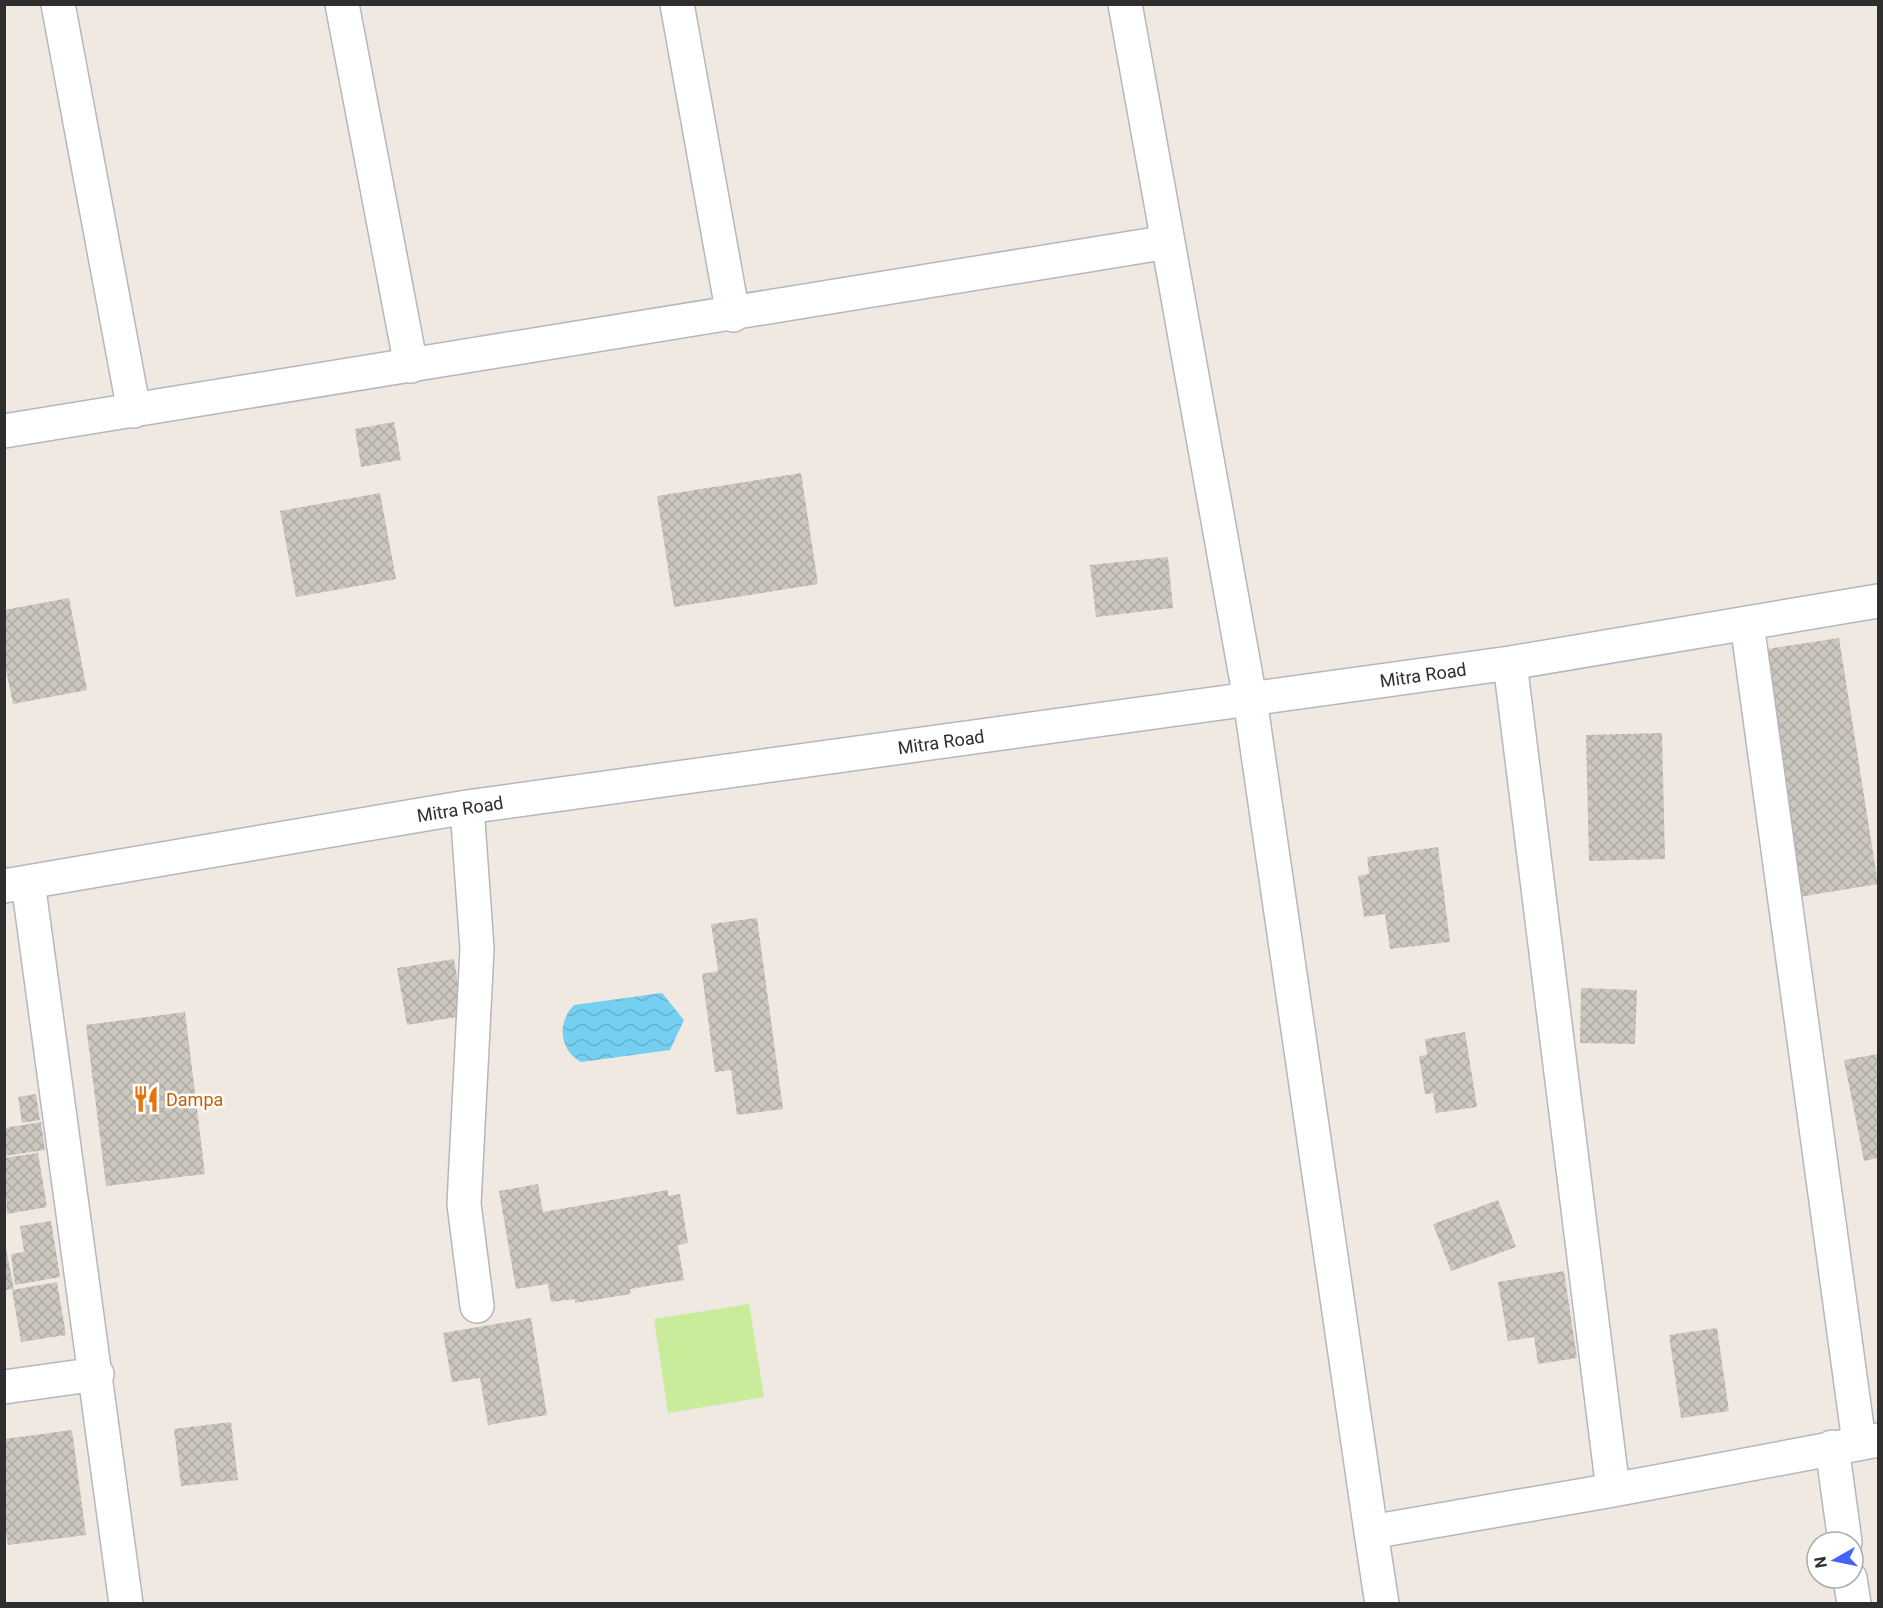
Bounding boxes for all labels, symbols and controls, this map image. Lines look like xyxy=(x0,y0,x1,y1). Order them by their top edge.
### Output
street label: Mitra Road xyxy=(1378,659,1468,691)
street label: Mitra Road xyxy=(896,726,986,758)
street label: Mitra Road xyxy=(415,792,505,826)
restaurant icon: Dampa xyxy=(131,1084,161,1114)
place label: Dampa xyxy=(166,1089,223,1110)
north arrow xyxy=(1805,1530,1865,1590)
text: N xyxy=(1810,1555,1831,1569)

